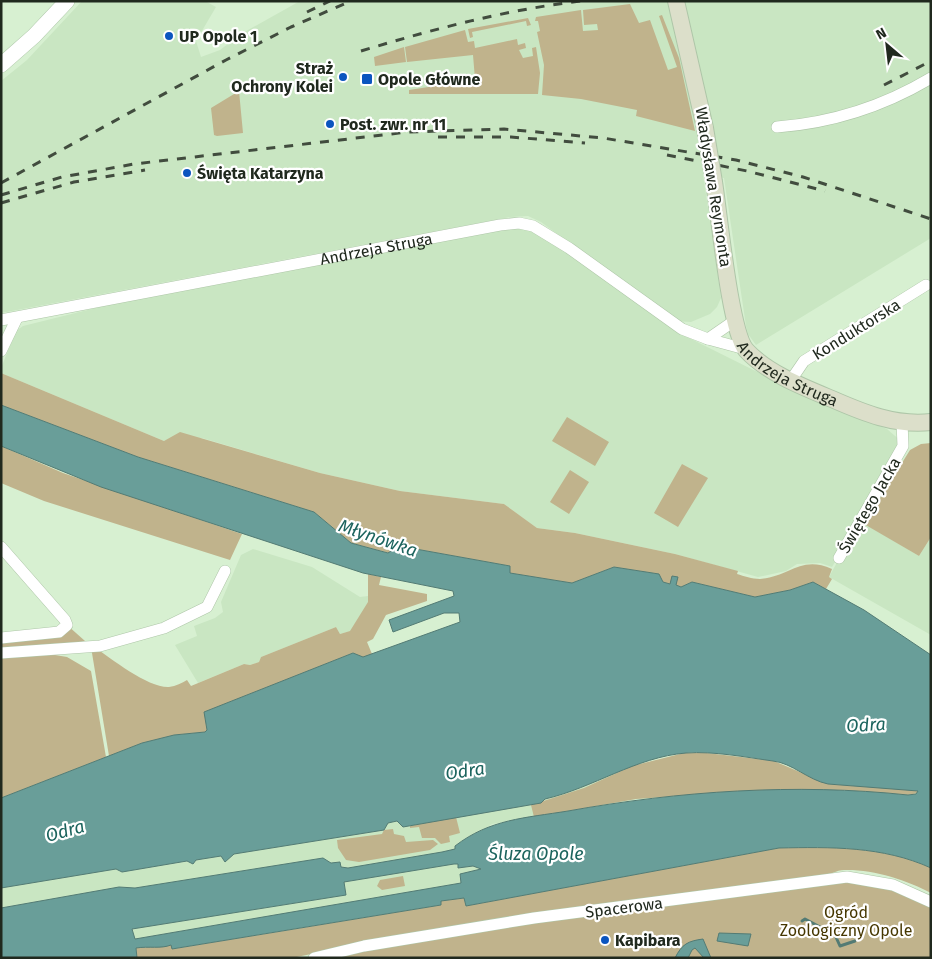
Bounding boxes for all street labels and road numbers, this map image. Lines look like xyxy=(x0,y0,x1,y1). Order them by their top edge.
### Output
street label: Władysława Reymonta xyxy=(691,106,736,268)
street label: Andrzeja Struga xyxy=(319,229,434,269)
street label: Konduktorska xyxy=(809,295,904,364)
street label: Andrzeja Struga xyxy=(733,338,841,410)
street label: Świętego Jacka xyxy=(834,454,904,556)
street label: Spacerowa xyxy=(584,893,664,922)

